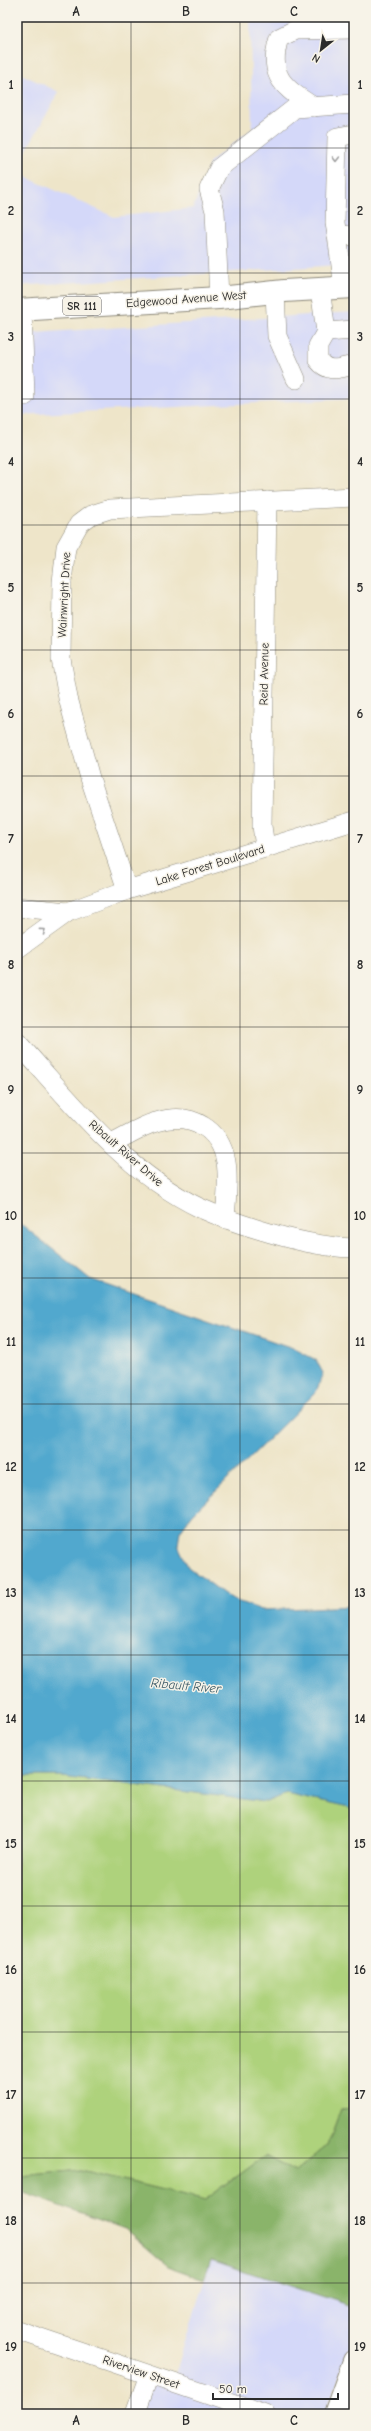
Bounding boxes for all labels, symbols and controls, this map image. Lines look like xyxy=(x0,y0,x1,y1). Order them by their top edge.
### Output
text: A xyxy=(72,4,80,19)
text: B xyxy=(182,4,190,19)
text: C xyxy=(290,4,298,19)
north arrow xyxy=(301,30,341,70)
text: N xyxy=(310,51,323,66)
text: 1 xyxy=(8,77,14,92)
text: 1 xyxy=(357,77,363,92)
one-way arrow xyxy=(332,156,340,162)
text: 2 xyxy=(8,203,14,218)
text: 2 xyxy=(357,203,363,218)
street label: Edgewood Avenue West xyxy=(125,288,247,310)
road number: SR 111 xyxy=(63,297,101,315)
text: 3 xyxy=(8,329,14,344)
text: 3 xyxy=(357,329,363,344)
text: 4 xyxy=(8,454,14,469)
text: 4 xyxy=(357,454,363,469)
street label: Wainwright Drive xyxy=(55,552,73,638)
text: 5 xyxy=(8,580,15,595)
text: 5 xyxy=(357,580,364,595)
street label: Reid Avenue xyxy=(256,643,272,705)
text: 6 xyxy=(8,706,15,721)
text: 6 xyxy=(357,706,364,721)
text: 7 xyxy=(8,831,14,846)
text: 7 xyxy=(357,831,363,846)
street label: Lake Forest Boulevard xyxy=(154,842,266,888)
one-way arrow xyxy=(38,929,45,936)
text: 8 xyxy=(8,957,14,972)
text: 8 xyxy=(357,957,363,972)
text: 9 xyxy=(8,1082,15,1097)
text: 9 xyxy=(357,1082,364,1097)
street label: Ribault River Drive xyxy=(86,1117,166,1189)
text: 10 xyxy=(5,1208,17,1223)
text: 10 xyxy=(354,1208,366,1223)
text: 11 xyxy=(6,1334,16,1349)
text: 11 xyxy=(355,1334,365,1349)
text: 12 xyxy=(5,1459,17,1474)
text: 12 xyxy=(354,1459,366,1474)
text: 13 xyxy=(5,1585,17,1600)
text: 13 xyxy=(354,1585,366,1600)
water label: Ribault River xyxy=(150,1675,222,1696)
text: 14 xyxy=(5,1711,17,1726)
text: 14 xyxy=(354,1711,366,1726)
text: 15 xyxy=(5,1836,17,1851)
text: 15 xyxy=(354,1836,366,1851)
text: 16 xyxy=(5,1962,17,1977)
text: 16 xyxy=(354,1962,366,1977)
text: 17 xyxy=(6,2087,17,2102)
text: 17 xyxy=(355,2087,366,2102)
text: 18 xyxy=(5,2213,17,2228)
text: 18 xyxy=(354,2213,366,2228)
text: 19 xyxy=(5,2339,17,2354)
text: 19 xyxy=(354,2339,366,2354)
street label: Riverview Street xyxy=(101,2352,182,2392)
scale bar xyxy=(213,2375,338,2401)
text: 50 m xyxy=(219,2382,247,2396)
text: A xyxy=(72,2413,80,2428)
text: B xyxy=(182,2413,190,2428)
text: C xyxy=(290,2413,298,2428)

